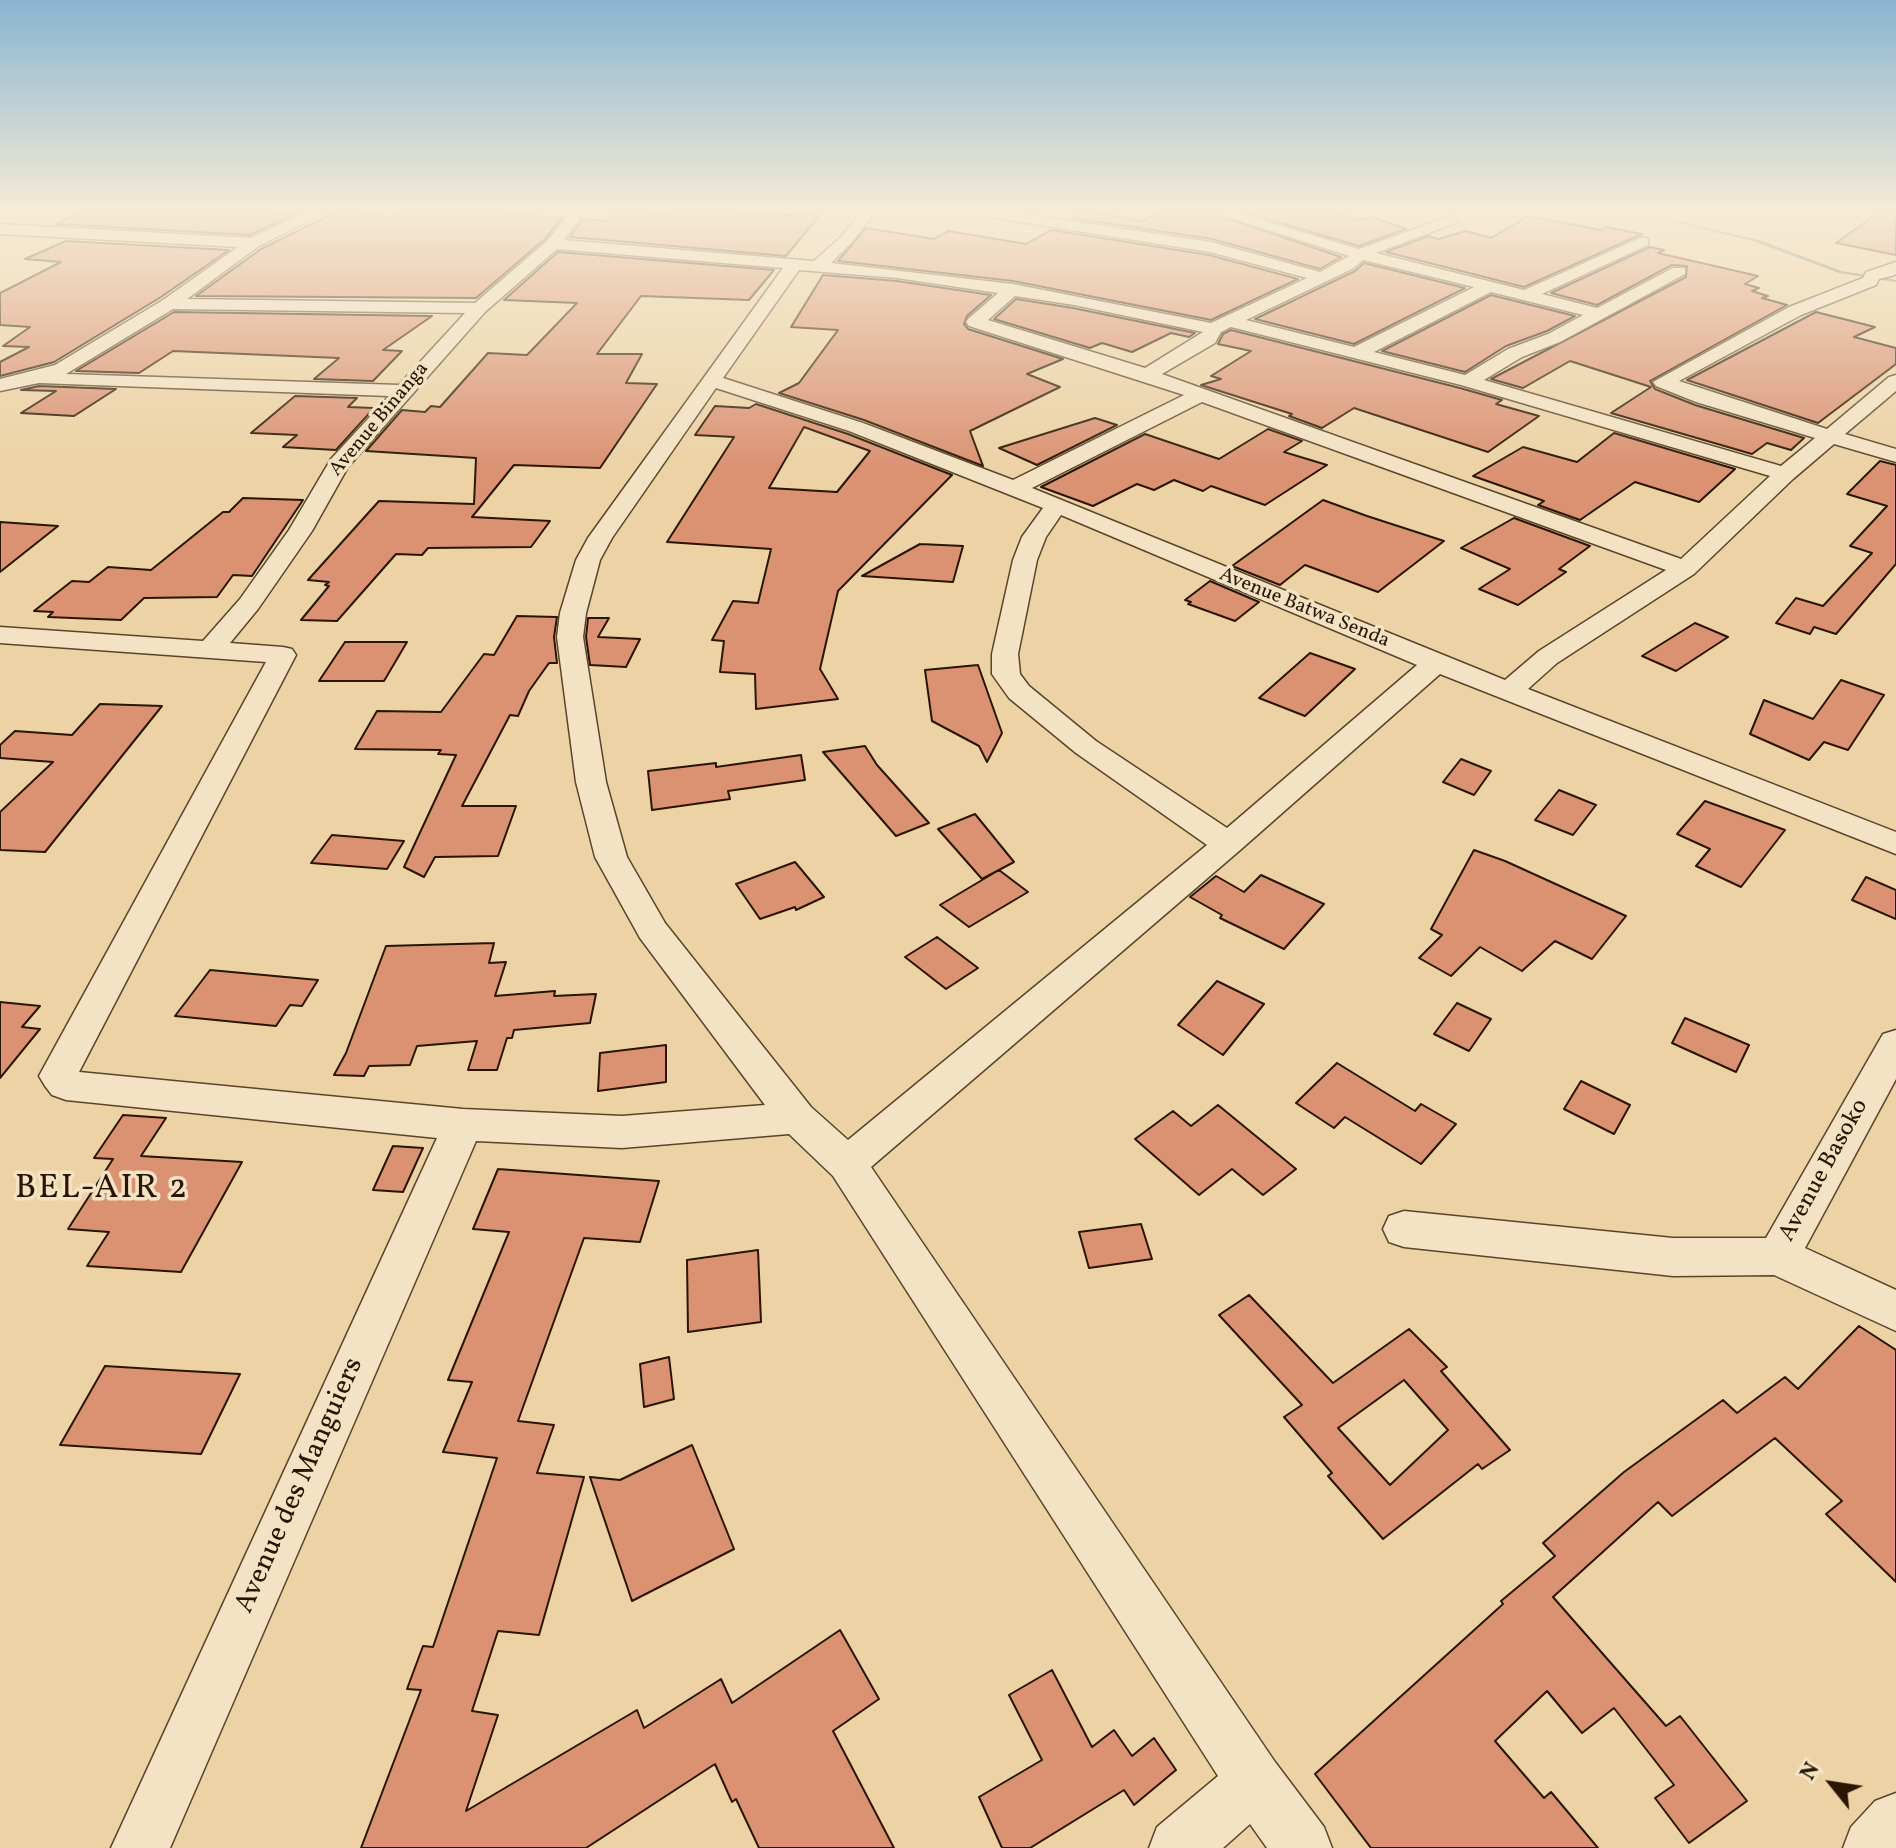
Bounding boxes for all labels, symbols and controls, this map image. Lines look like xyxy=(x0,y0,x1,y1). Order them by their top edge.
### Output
street label: Avenue Binanga xyxy=(325,358,435,482)
street label: Avenue Batwa Senda xyxy=(1215,564,1393,654)
street label: Avenue Basoko xyxy=(1774,1095,1876,1247)
district label: BEL-AIR 2 xyxy=(15,1171,189,1211)
street label: Avenue des Manguiers xyxy=(230,1353,372,1619)
north arrow xyxy=(1792,1744,1872,1824)
text: N xyxy=(1793,1757,1828,1786)

